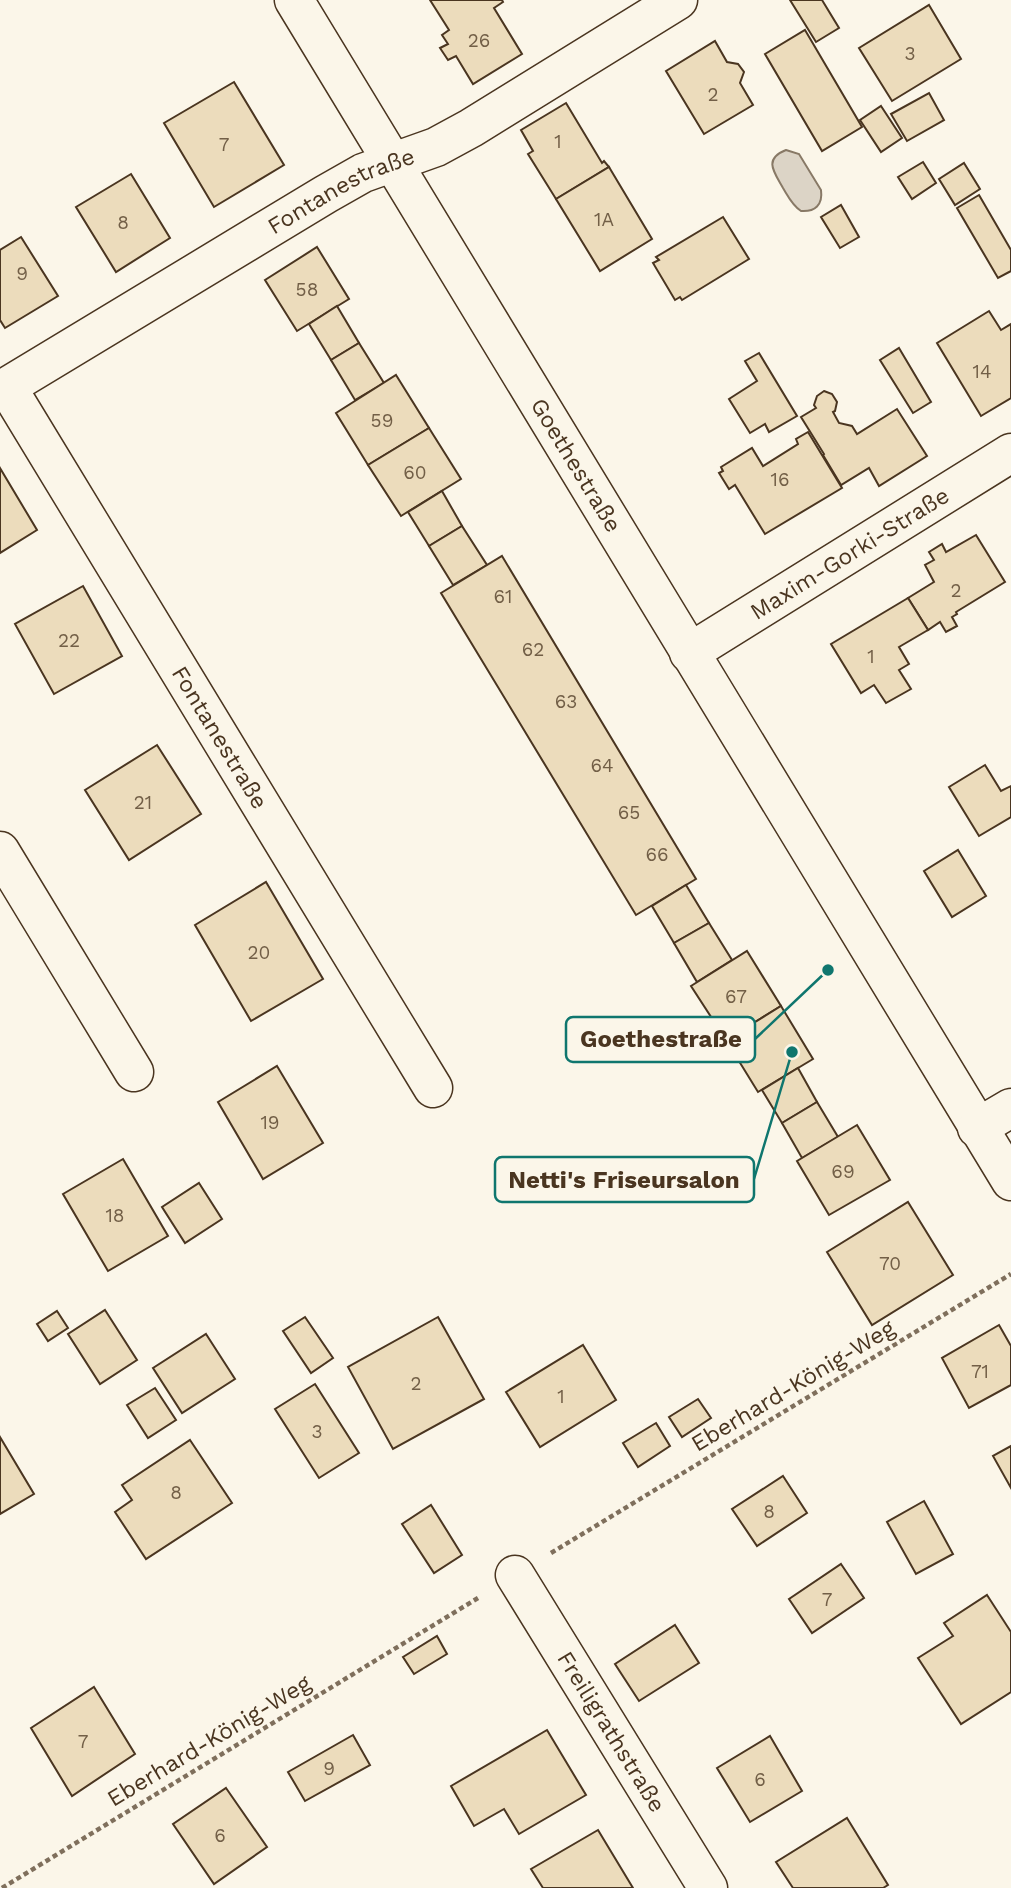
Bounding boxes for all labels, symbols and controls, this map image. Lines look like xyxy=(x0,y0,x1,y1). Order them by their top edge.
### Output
house number: 26 xyxy=(468,29,490,52)
house number: 3 xyxy=(904,42,916,65)
house number: 2 xyxy=(707,83,719,106)
house number: 1 xyxy=(554,130,562,153)
house number: 7 xyxy=(219,133,229,156)
street label: Fontanestraße xyxy=(263,142,418,240)
house number: 1A xyxy=(594,208,614,231)
house number: 8 xyxy=(117,211,129,234)
house number: 9 xyxy=(16,262,28,285)
house number: 58 xyxy=(296,278,318,301)
house number: 14 xyxy=(972,360,992,383)
street label: Goethestraße xyxy=(525,393,627,537)
house number: 59 xyxy=(371,409,393,432)
house number: 60 xyxy=(403,461,427,484)
house number: 16 xyxy=(771,468,789,491)
street label: Maxim-Gorki-Straße xyxy=(745,481,954,625)
house number: 2 xyxy=(950,579,962,602)
house number: 61 xyxy=(494,585,512,608)
house number: 22 xyxy=(58,629,80,652)
house number: 62 xyxy=(522,638,544,661)
house number: 1 xyxy=(867,645,875,668)
street label: Fontanestraße xyxy=(166,661,274,814)
house number: 63 xyxy=(555,690,577,713)
house number: 64 xyxy=(590,754,614,777)
house number: 21 xyxy=(134,791,152,814)
house number: 65 xyxy=(618,801,640,824)
house number: 66 xyxy=(645,843,669,866)
house number: 20 xyxy=(248,941,270,964)
house number: 67 xyxy=(725,985,747,1008)
callout: Goethestraße xyxy=(566,1017,755,1062)
text: Goethestraße xyxy=(580,1025,742,1053)
house number: 19 xyxy=(260,1111,280,1134)
callout: Netti's Friseursalon xyxy=(495,1157,754,1202)
house number: 69 xyxy=(831,1160,855,1183)
text: Netti's Friseursalon xyxy=(508,1166,740,1194)
house number: 18 xyxy=(105,1204,125,1227)
house number: 70 xyxy=(879,1252,901,1275)
street label: Eberhard-König-Weg xyxy=(686,1314,900,1457)
house number: 71 xyxy=(971,1360,989,1383)
house number: 2 xyxy=(410,1372,422,1395)
house number: 1 xyxy=(557,1385,565,1408)
house number: 3 xyxy=(311,1420,323,1443)
house number: 8 xyxy=(170,1481,182,1504)
house number: 8 xyxy=(763,1500,775,1523)
house number: 7 xyxy=(822,1588,832,1611)
street label: Freiligrathstraße xyxy=(552,1646,671,1817)
street label: Eberhard-König-Weg xyxy=(102,1669,316,1812)
house number: 7 xyxy=(78,1730,88,1753)
house number: 9 xyxy=(323,1757,335,1780)
house number: 6 xyxy=(754,1768,766,1791)
house number: 6 xyxy=(214,1824,226,1847)

